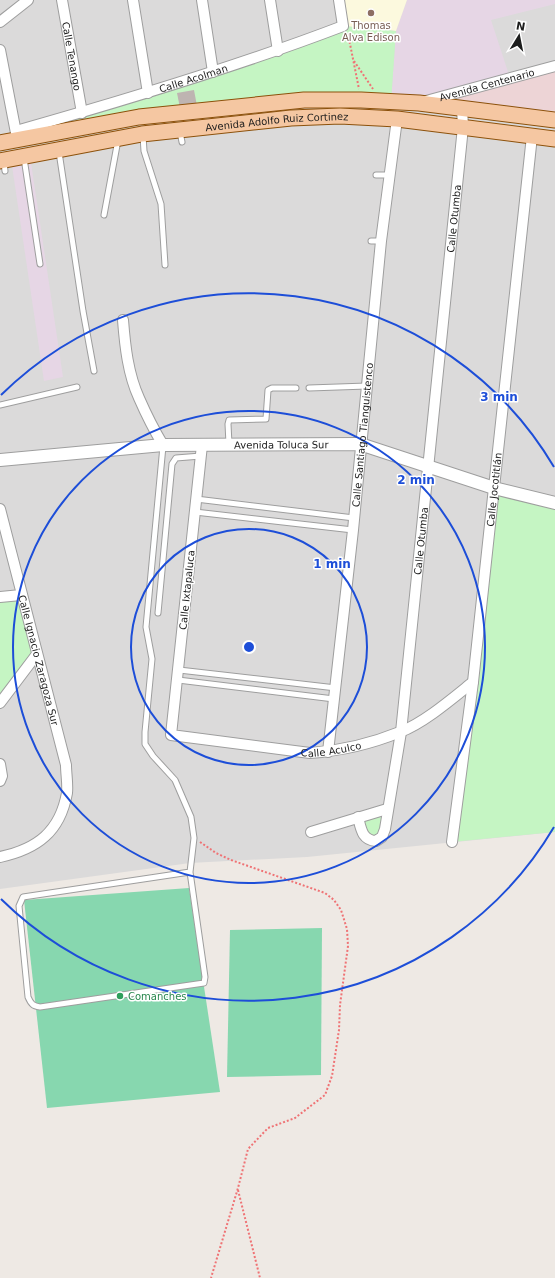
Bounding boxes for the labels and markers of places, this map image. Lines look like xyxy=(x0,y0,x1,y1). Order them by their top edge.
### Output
marker: Thomas Alva Edison xyxy=(366,8,376,18)
place label: Thomas Alva Edison xyxy=(342,20,400,43)
centre of rings xyxy=(242,640,256,654)
marker: Comanches xyxy=(115,991,125,1001)
place label: Comanches xyxy=(128,991,187,1002)

